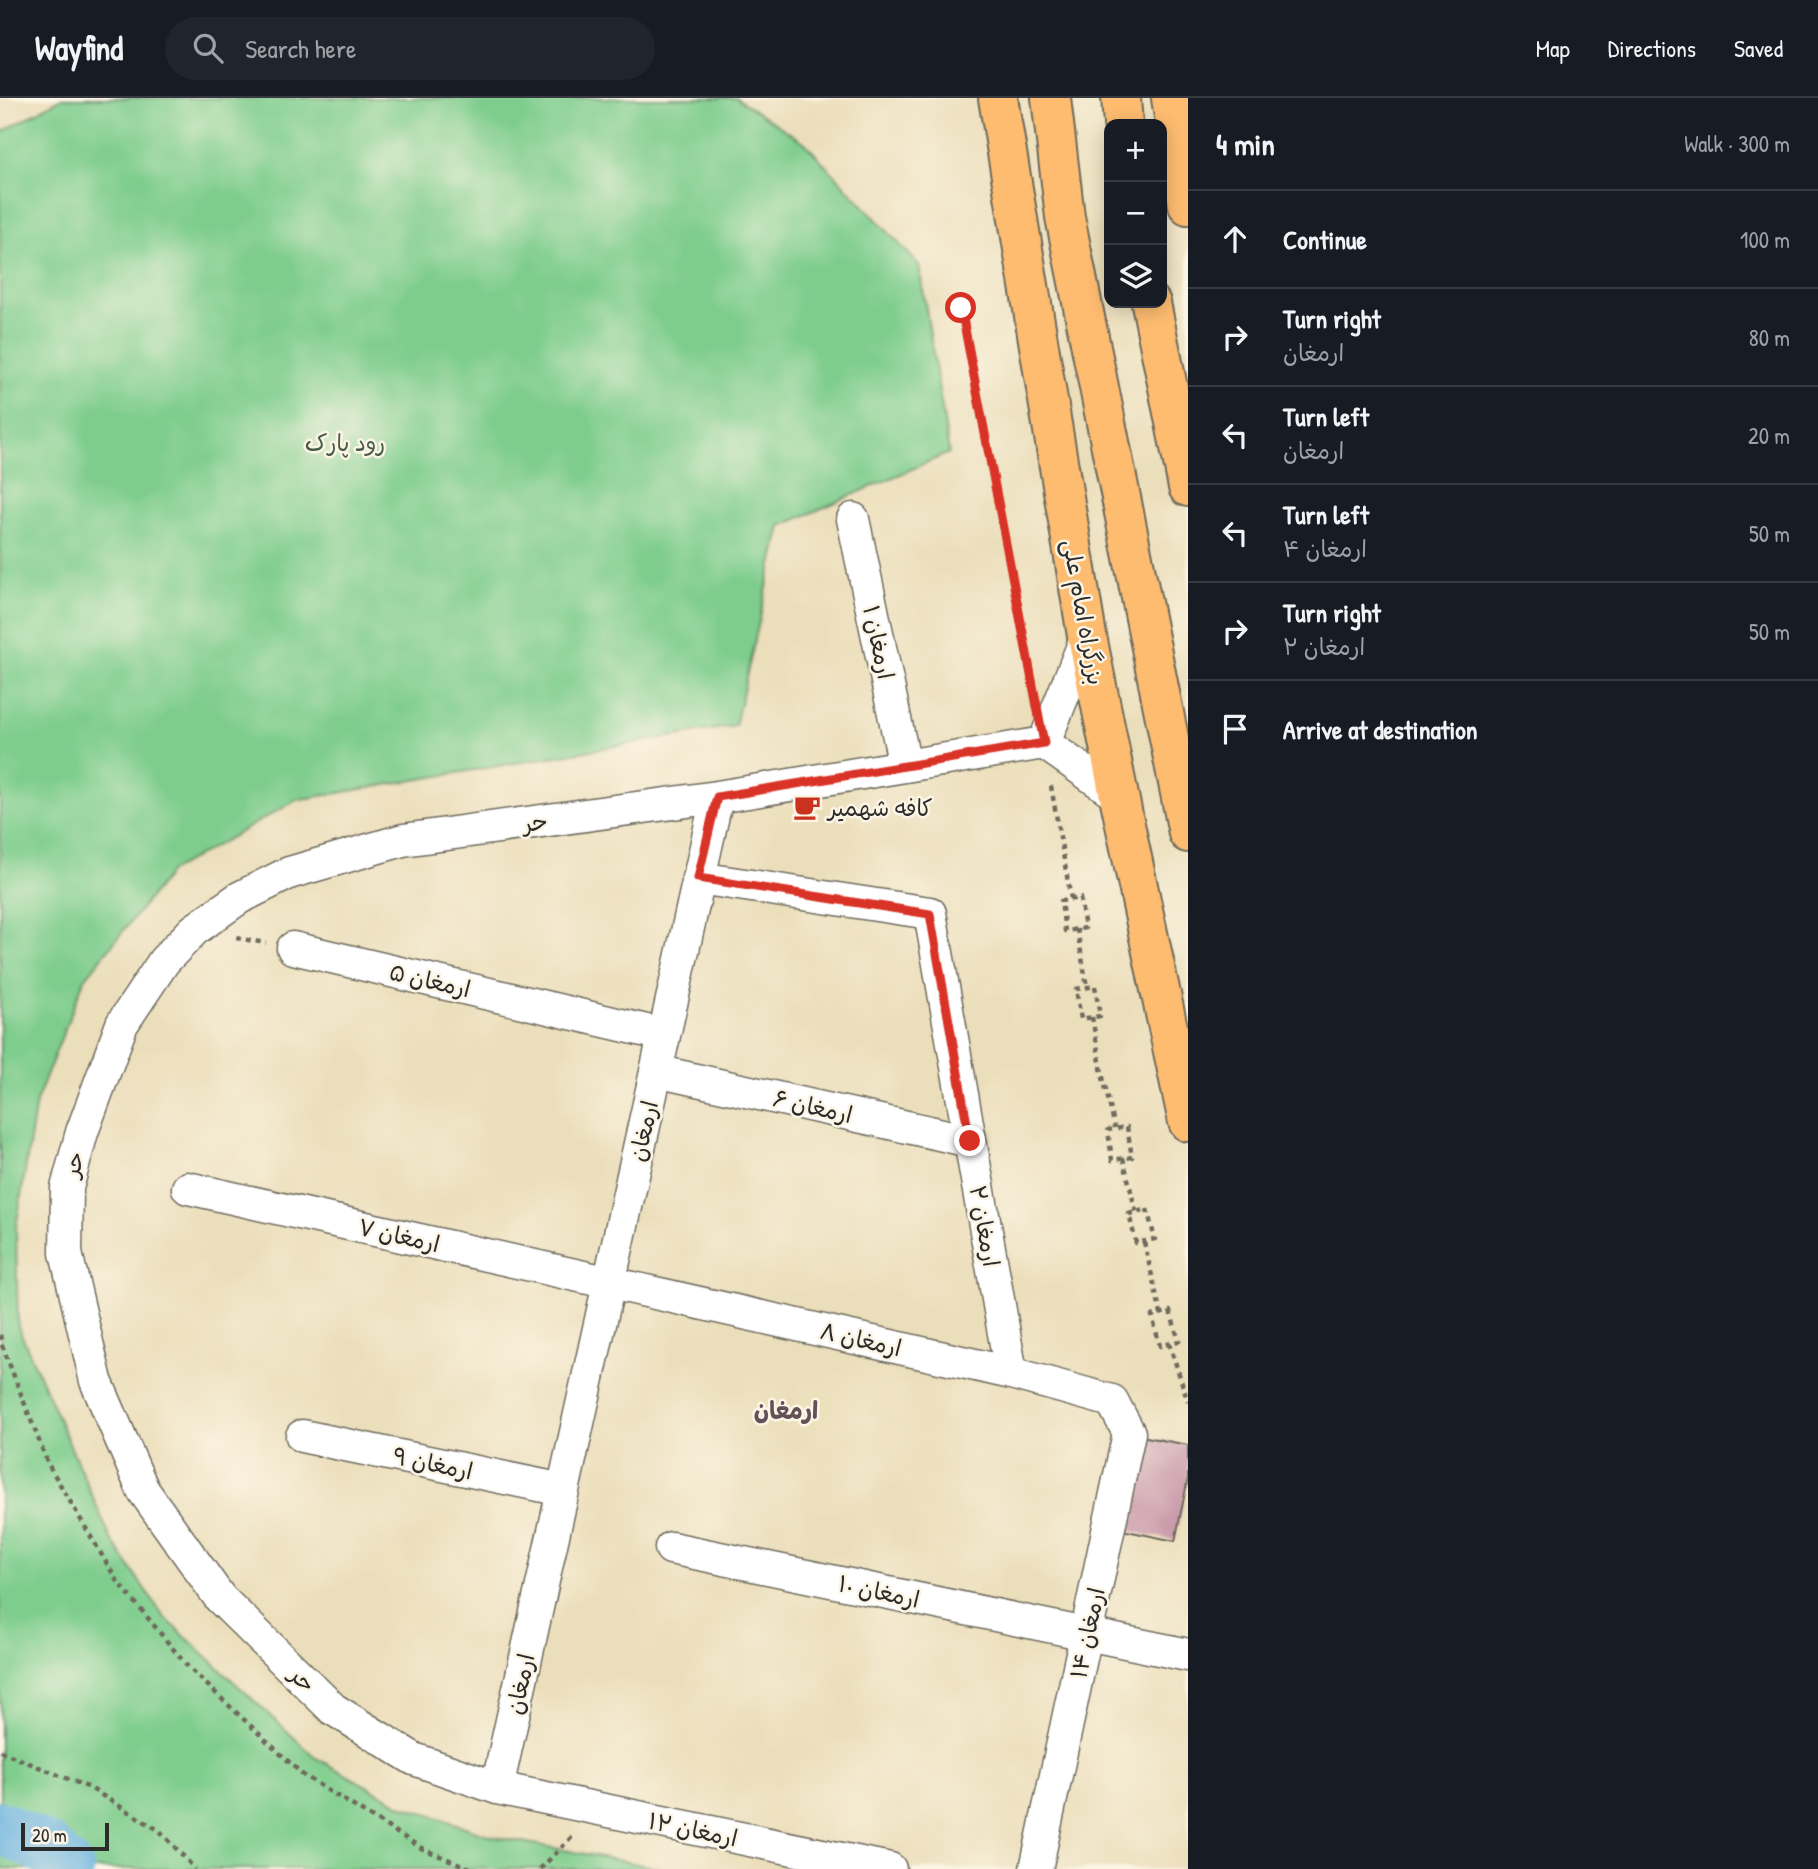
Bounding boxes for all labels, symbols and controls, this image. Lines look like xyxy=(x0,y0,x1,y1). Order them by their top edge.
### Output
search box xyxy=(165,17,655,80)
text: Wayfind xyxy=(35,26,123,70)
icon: search xyxy=(189,29,227,67)
text: Search here xyxy=(245,31,356,66)
text: Map xyxy=(1536,32,1570,64)
text: Directions xyxy=(1608,32,1696,64)
text: Saved xyxy=(1734,32,1783,64)
map controls xyxy=(1104,119,1167,308)
button: + xyxy=(1104,119,1167,182)
text: 4 min xyxy=(1216,124,1275,164)
text: Walk · 300 m xyxy=(1684,128,1790,159)
button: − xyxy=(1104,182,1167,245)
icon: ahead xyxy=(1216,220,1254,258)
text: Continue xyxy=(1283,222,1367,257)
text: 100 m xyxy=(1740,224,1790,255)
button: layers xyxy=(1104,245,1167,308)
route start xyxy=(945,292,976,323)
text: Turn right xyxy=(1283,301,1381,336)
icon: right xyxy=(1216,318,1254,356)
text: 80 m xyxy=(1749,322,1790,353)
text: ارمغان xyxy=(1283,337,1344,368)
text: Turn left xyxy=(1283,399,1369,434)
icon: left xyxy=(1216,416,1254,454)
text: 20 m xyxy=(1748,420,1790,451)
park label: رود پارک xyxy=(305,427,385,458)
text: ارمغان xyxy=(1283,435,1344,466)
text: Turn left xyxy=(1283,497,1369,532)
icon: left xyxy=(1216,514,1254,552)
text: 50 m xyxy=(1749,518,1790,549)
text: ارمغان ۴ xyxy=(1283,533,1367,564)
street label: بزرگراه امام علی xyxy=(1053,537,1112,688)
text: Turn right xyxy=(1283,595,1381,630)
street label: ارمغان ۱ xyxy=(856,602,902,682)
icon: right xyxy=(1216,612,1254,650)
text: 50 m xyxy=(1749,616,1790,647)
text: ارمغان ۲ xyxy=(1283,631,1365,662)
icon: arrive xyxy=(1216,710,1254,748)
text: Arrive at destination xyxy=(1283,712,1478,747)
cafe icon: كافه شهمير xyxy=(792,792,822,822)
place label: كافه شهمير xyxy=(826,792,933,823)
street label: حر xyxy=(518,805,550,839)
street label: ارمغان ۵ xyxy=(386,956,474,1004)
street label: ارمغان ۶ xyxy=(770,1082,856,1130)
street label: ارمغان xyxy=(621,1098,665,1164)
route end xyxy=(954,1125,985,1156)
street label: حر xyxy=(54,1148,91,1182)
street label: ارمغان ۲ xyxy=(963,1183,1007,1269)
street label: ارمغان ۷ xyxy=(355,1211,443,1259)
street label: ارمغان ۸ xyxy=(817,1315,905,1363)
district label: ارمغان xyxy=(754,1394,818,1426)
street label: ارمغان ۹ xyxy=(390,1439,476,1487)
street label: ارمغان ۱۰ xyxy=(835,1567,923,1615)
street label: ارمغان ۱۴ xyxy=(1062,1585,1112,1681)
street label: ارمغان xyxy=(498,1651,542,1717)
street label: حر xyxy=(282,1658,323,1699)
street label: ارمغان ۱۲ xyxy=(646,1804,740,1854)
scale bar xyxy=(21,1820,108,1852)
text: 20 m xyxy=(32,1822,67,1848)

